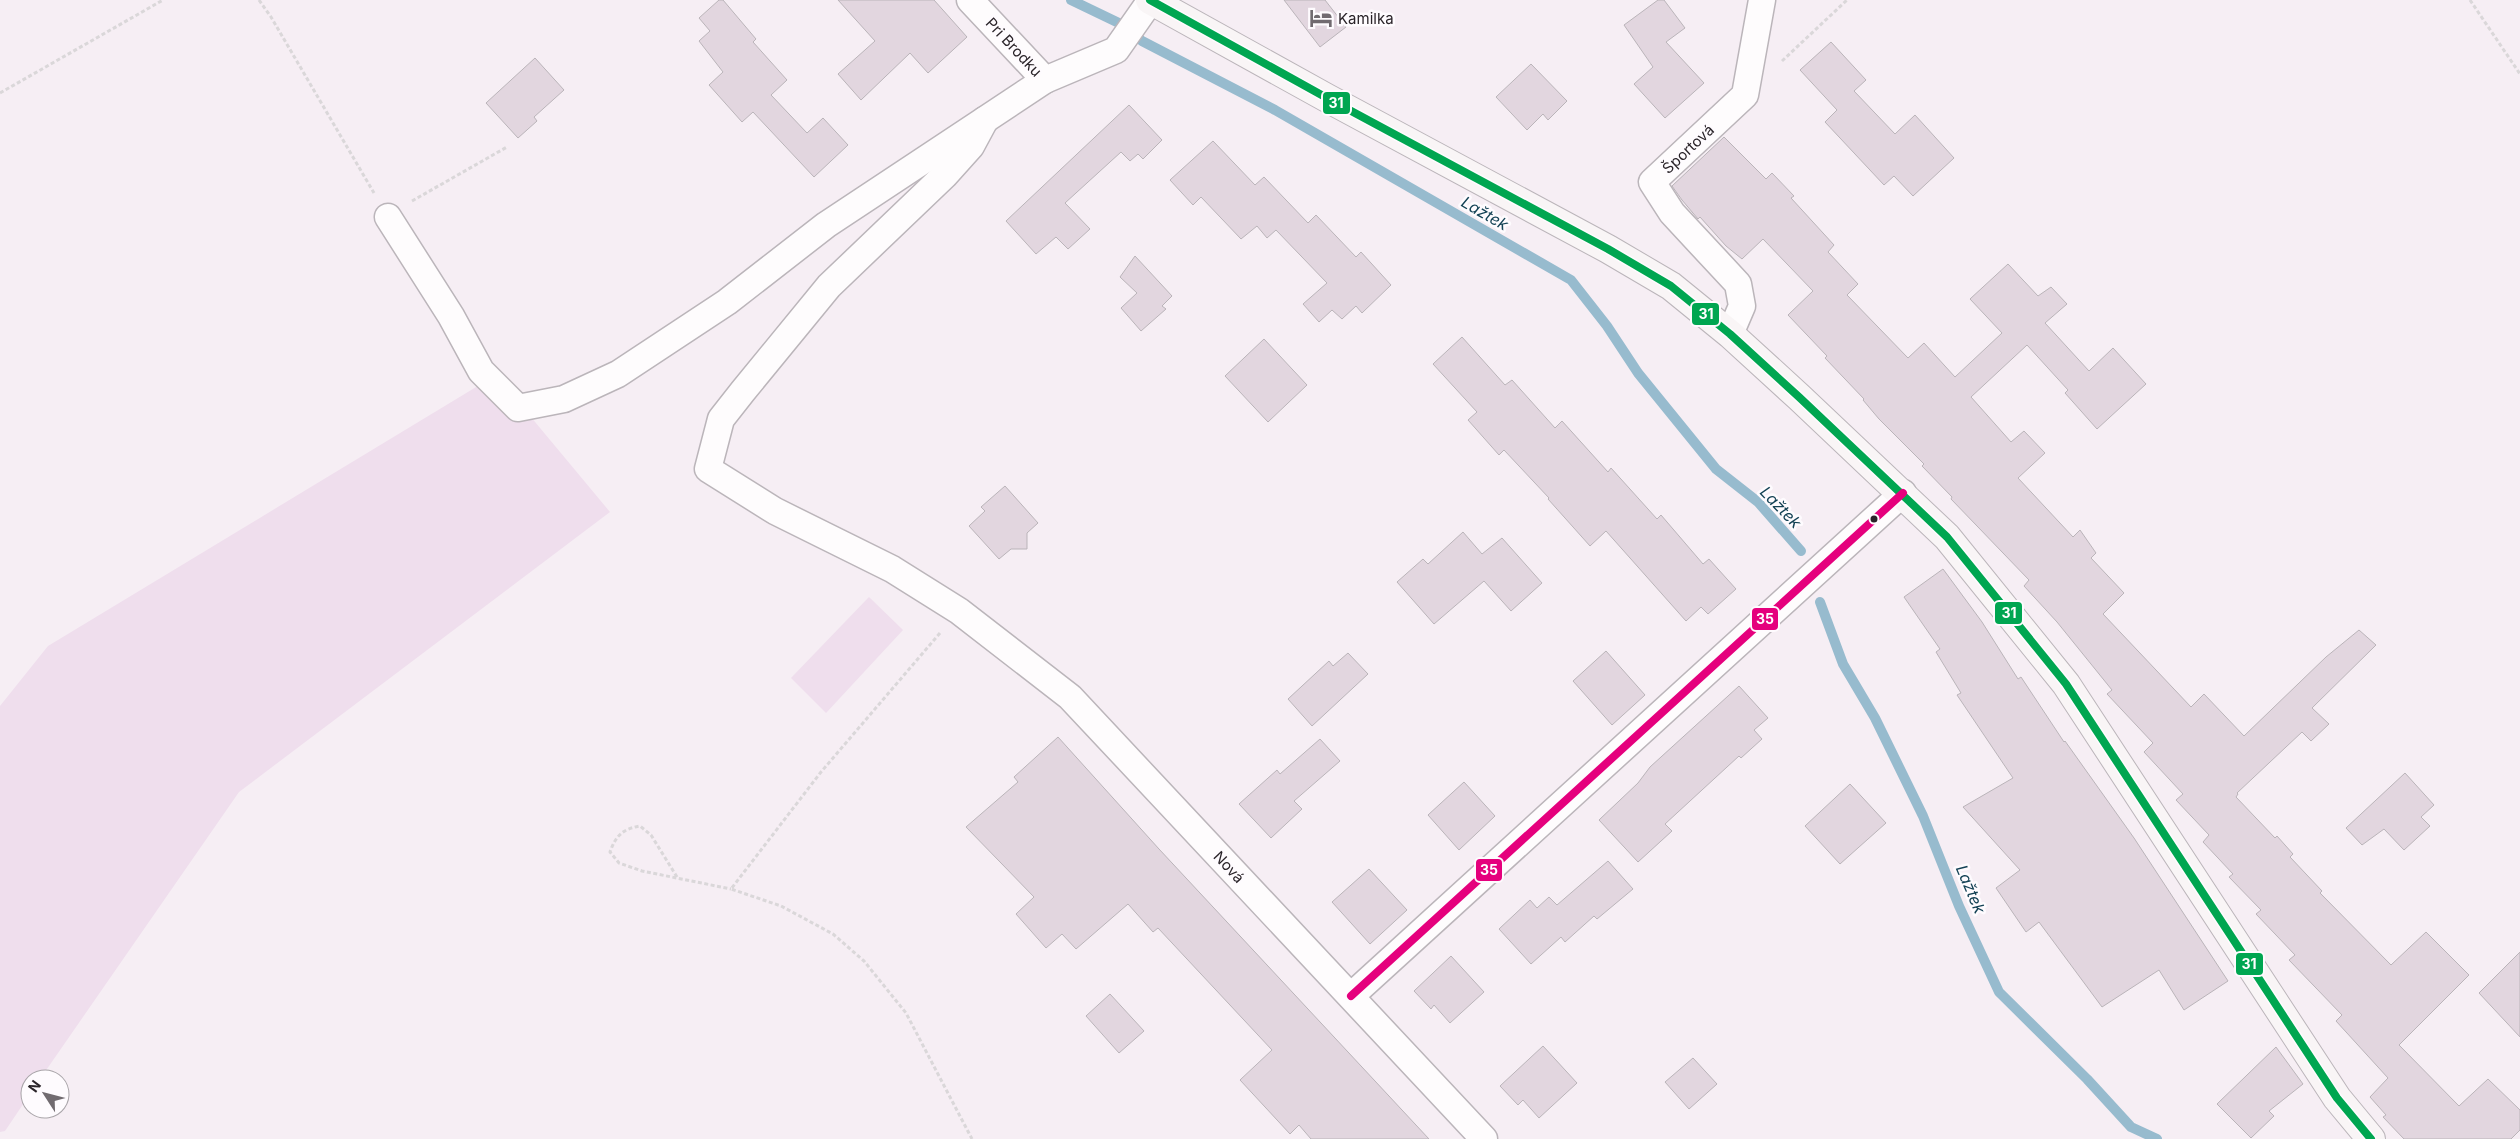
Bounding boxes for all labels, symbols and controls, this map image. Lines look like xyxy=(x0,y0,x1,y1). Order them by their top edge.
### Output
hotel icon: Kamilka xyxy=(1308,5,1334,31)
place label: Kamilka xyxy=(1338,9,1394,28)
street label: Pri Brodku xyxy=(982,14,1046,80)
line badge: 31 xyxy=(1322,91,1351,115)
text: 31 xyxy=(1328,94,1344,111)
street label: Športová xyxy=(1658,120,1718,178)
water label: Lažtek xyxy=(1458,192,1512,234)
line badge: 31 xyxy=(1691,302,1720,326)
text: 31 xyxy=(1698,305,1714,322)
water label: Lažtek xyxy=(1756,482,1806,532)
unlabelled marker xyxy=(1869,514,1879,524)
line badge: 31 xyxy=(1994,601,2023,625)
text: 31 xyxy=(2001,604,2017,621)
line badge: 35 xyxy=(1751,607,1779,631)
text: 35 xyxy=(1756,610,1774,627)
street label: Nová xyxy=(1210,847,1248,887)
line badge: 35 xyxy=(1475,858,1503,882)
text: 35 xyxy=(1480,861,1498,878)
water label: Lažtek xyxy=(1952,862,1990,916)
line badge: 31 xyxy=(2235,952,2264,976)
text: 31 xyxy=(2241,955,2257,972)
north arrow xyxy=(20,1069,70,1119)
text: N xyxy=(24,1077,44,1095)

